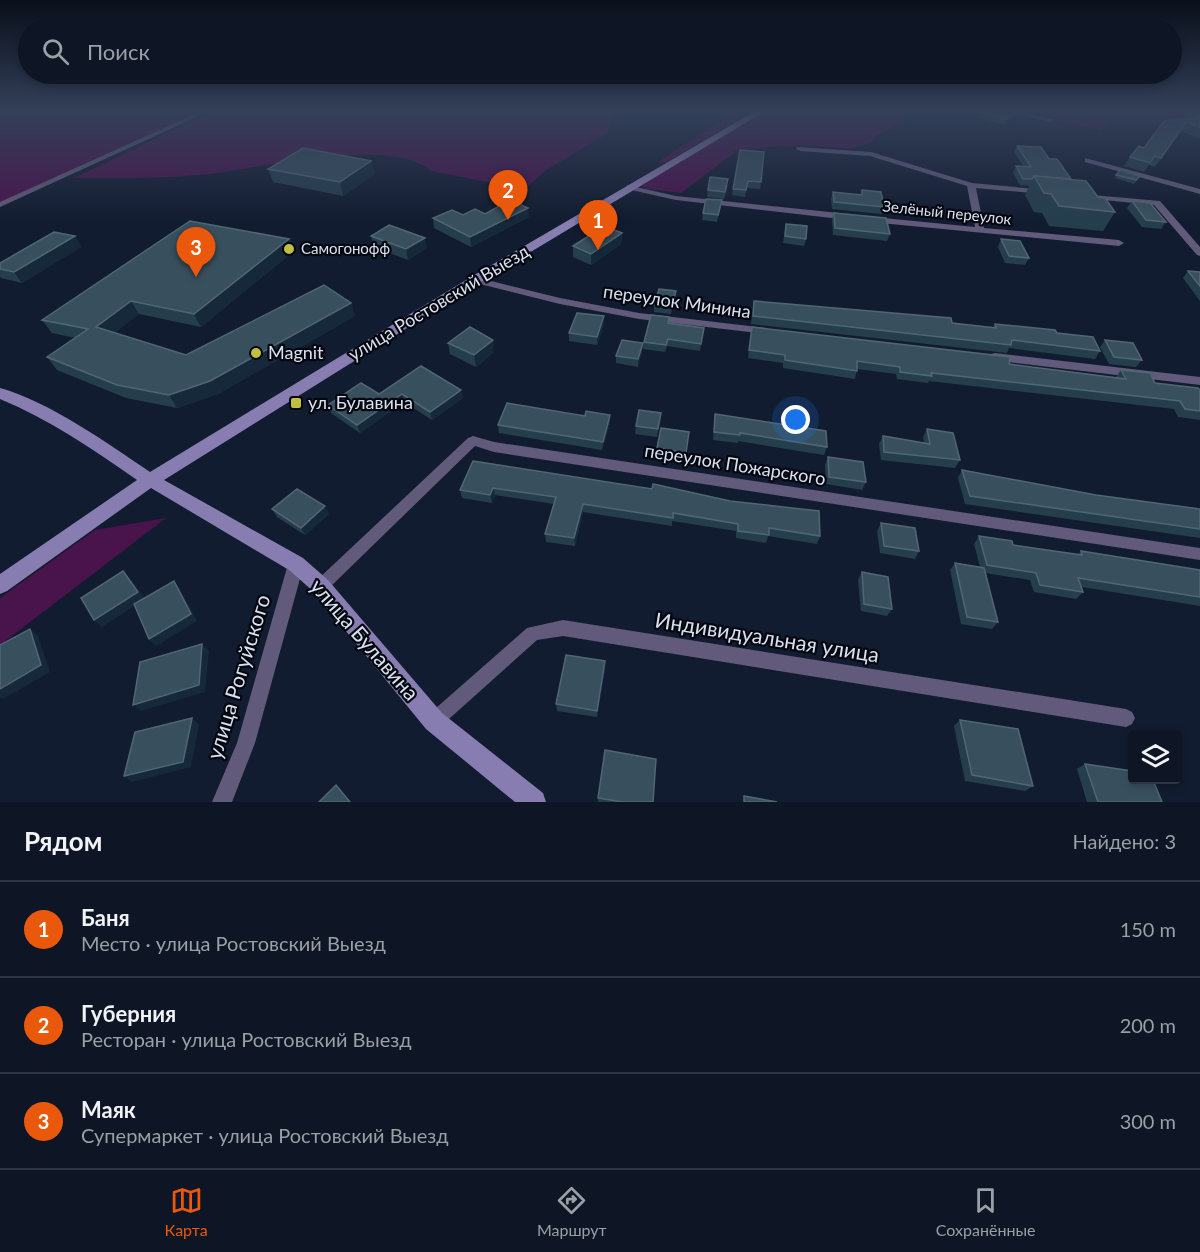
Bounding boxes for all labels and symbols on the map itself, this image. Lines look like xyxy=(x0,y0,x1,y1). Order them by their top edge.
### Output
pin: 2 xyxy=(488,170,528,220)
street label: Зелёный переулок xyxy=(882,196,1013,228)
pin: 1 xyxy=(578,200,618,250)
pin: 3 xyxy=(176,228,216,277)
place label: Самогонофф xyxy=(301,239,390,257)
street label: улица Ростовский Выезд xyxy=(344,239,533,365)
marker: Самогонофф xyxy=(282,242,296,256)
street label: переулок Минина xyxy=(602,280,752,322)
place label: Magnit xyxy=(268,341,324,363)
marker: Magnit xyxy=(249,346,263,360)
place label: ул. Булавина xyxy=(308,391,413,413)
marker: ул. Булавина xyxy=(289,396,303,410)
your location xyxy=(781,405,810,434)
street label: переулок Пожарского xyxy=(643,439,827,489)
street label: улица Булавина xyxy=(306,573,425,705)
street label: улица Рогуйского xyxy=(201,591,275,762)
street label: Индивидуальная улица xyxy=(653,606,881,667)

